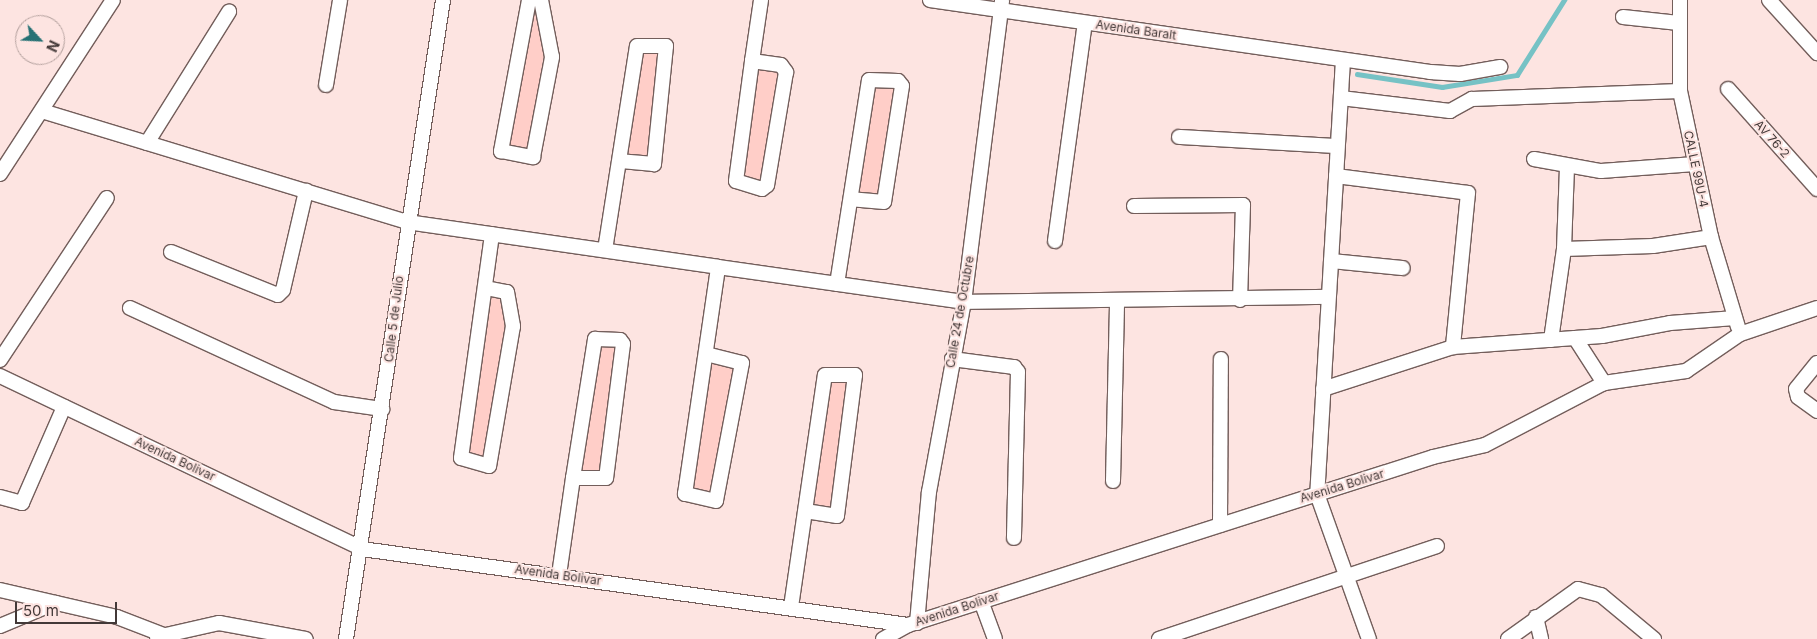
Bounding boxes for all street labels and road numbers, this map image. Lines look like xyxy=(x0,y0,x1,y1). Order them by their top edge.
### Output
street label: Avenida Baralt xyxy=(1095,17,1177,43)
street label: AV 76-2 xyxy=(1751,117,1793,161)
street label: CALLE 99U-4 xyxy=(1681,129,1711,209)
street label: Calle 24 de Octubre xyxy=(943,255,977,369)
street label: Calle 5 de Julio xyxy=(382,275,406,363)
street label: Avenida Bolivar xyxy=(132,434,218,484)
street label: Avenida Bolivar xyxy=(1298,466,1386,506)
street label: Avenida Bolivar xyxy=(514,562,602,588)
street label: Avenida Bolivar xyxy=(913,589,1001,629)

